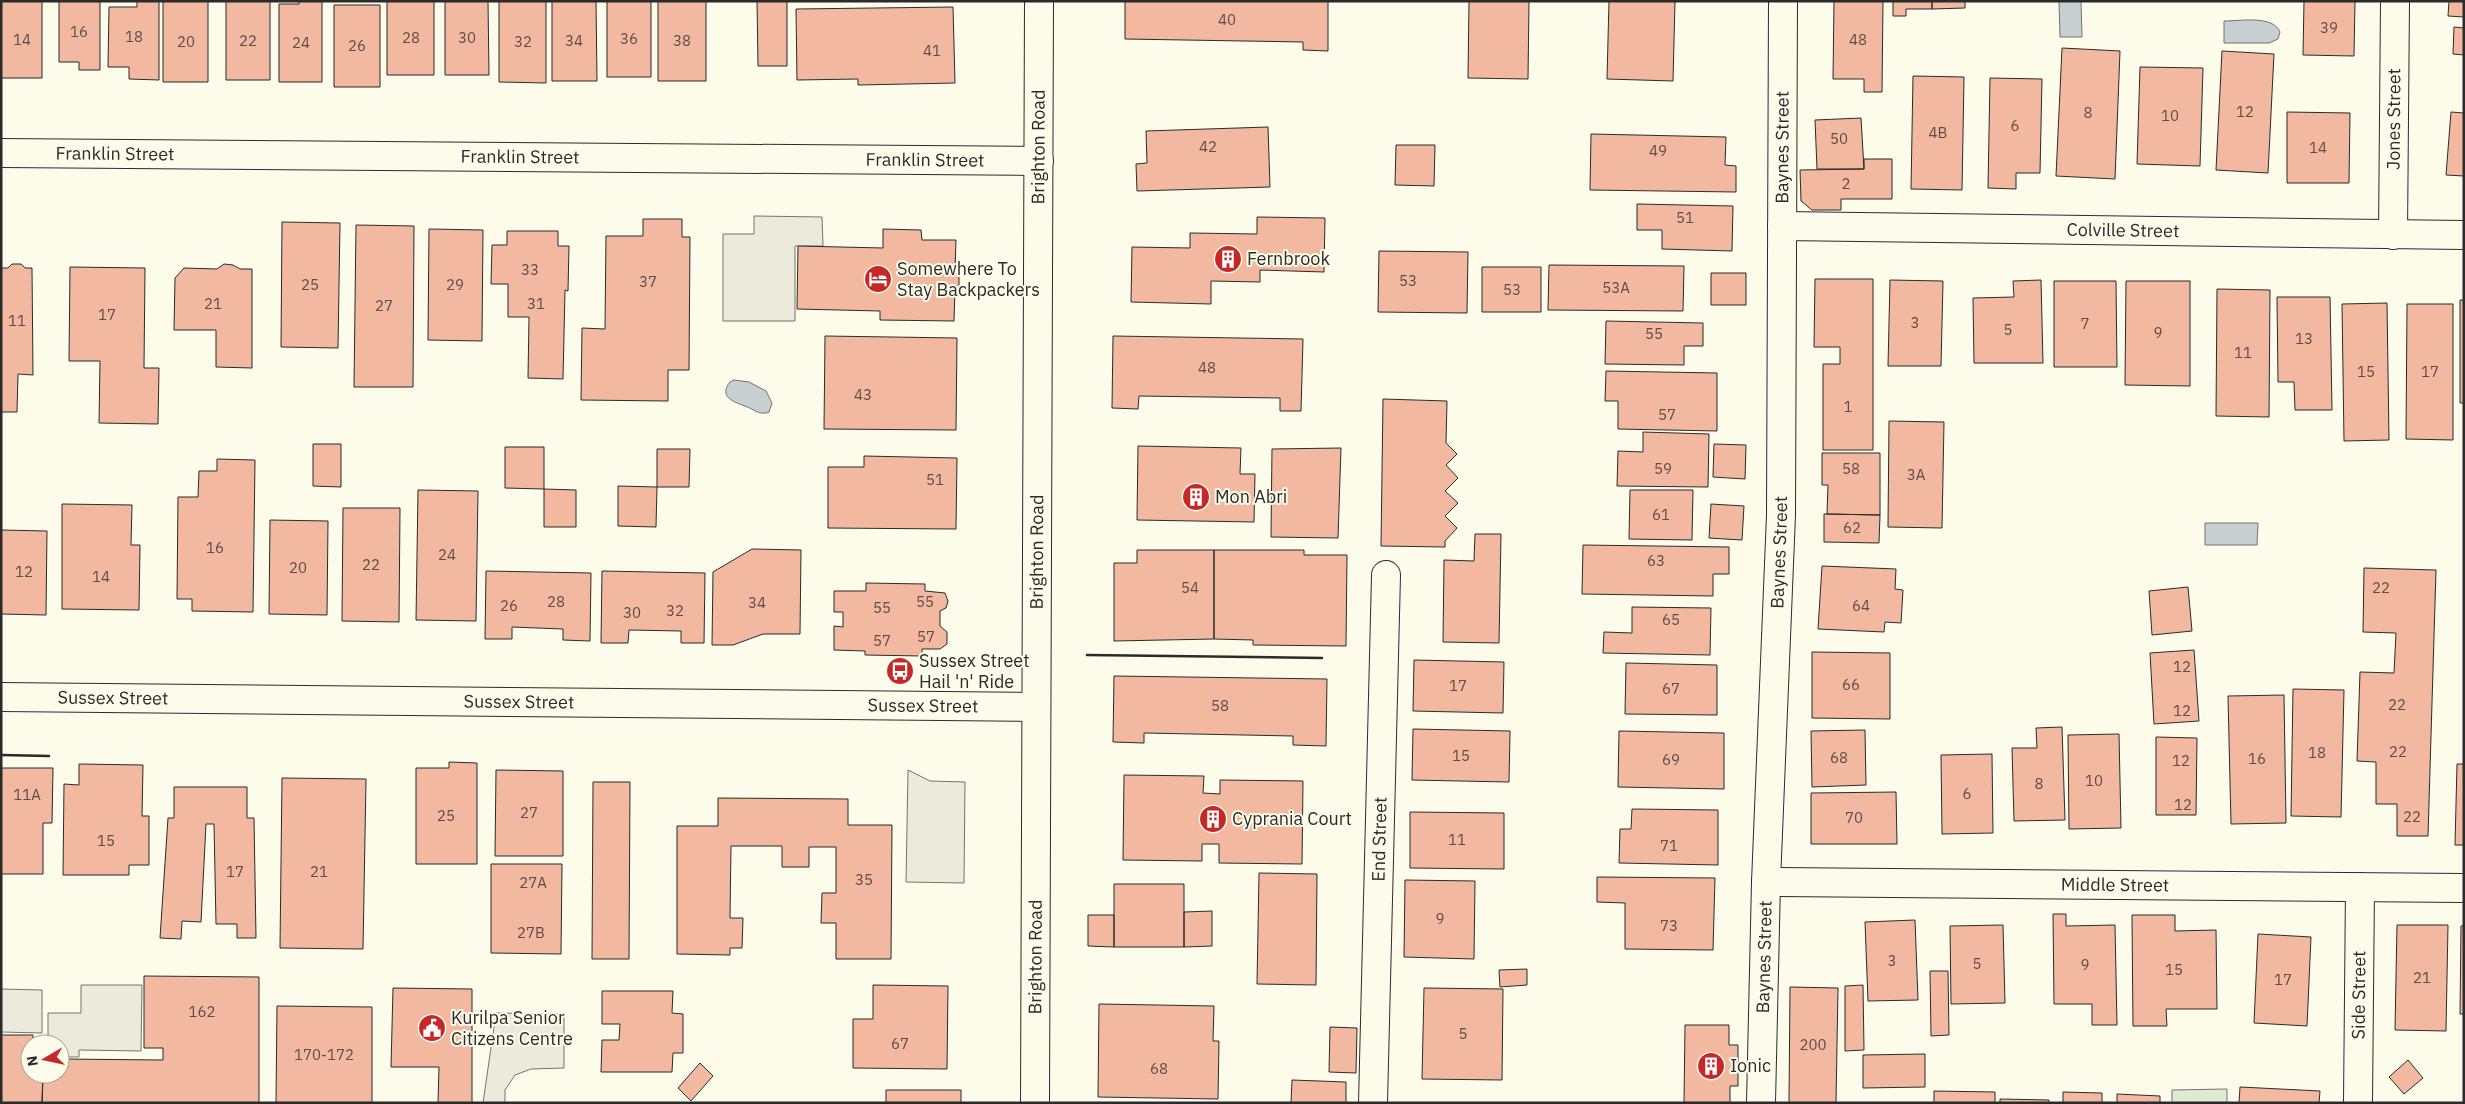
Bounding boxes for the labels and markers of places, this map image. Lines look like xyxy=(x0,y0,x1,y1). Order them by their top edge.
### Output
building icon: Fernbrook xyxy=(1213,244,1243,274)
place label: Fernbrook xyxy=(1247,247,1330,270)
place label: Somewhere To Stay Backpackers xyxy=(897,257,1040,301)
hotel icon: Somewhere To Stay Backpackers xyxy=(863,264,893,294)
building icon: Mon Abri xyxy=(1181,482,1211,512)
place label: Mon Abri xyxy=(1215,485,1287,508)
place label: Sussex Street Hail 'n' Ride xyxy=(919,649,1030,693)
bus stop icon: Sussex Street Hail 'n' Ride xyxy=(885,656,915,686)
building icon: Cyprania Court xyxy=(1198,804,1228,834)
place label: Cyprania Court xyxy=(1232,807,1352,830)
place label: Kurilpa Senior Citizens Centre xyxy=(451,1006,573,1050)
public building icon: Kurilpa Senior Citizens Centre xyxy=(417,1013,447,1043)
building icon: Ionic xyxy=(1696,1051,1726,1081)
place label: Ionic xyxy=(1730,1054,1771,1077)

